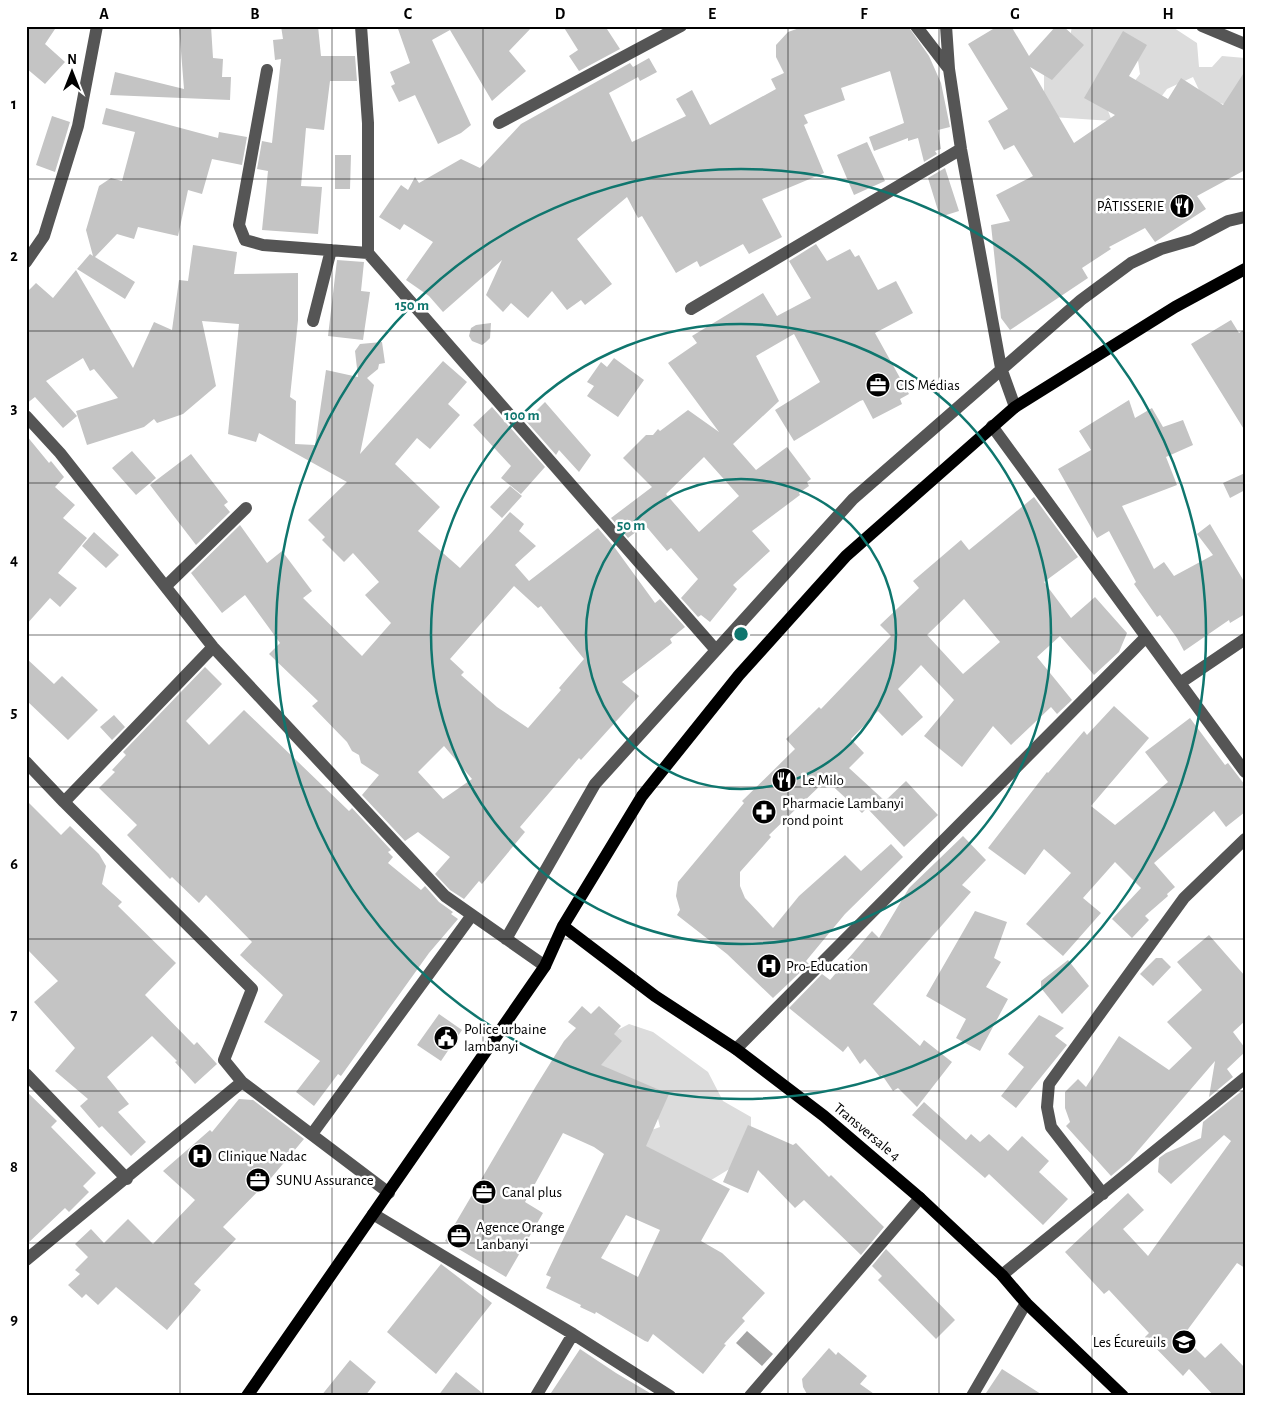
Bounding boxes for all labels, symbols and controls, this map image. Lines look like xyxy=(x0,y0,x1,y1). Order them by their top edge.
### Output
text: A xyxy=(99,6,109,22)
text: B xyxy=(250,6,260,22)
text: C xyxy=(404,6,413,22)
text: D xyxy=(555,6,566,22)
text: E xyxy=(708,6,716,22)
text: F xyxy=(860,6,868,22)
text: G xyxy=(1010,6,1020,22)
text: H xyxy=(1162,6,1174,22)
north arrow xyxy=(48,48,98,98)
text: N xyxy=(67,53,77,67)
text: 1 xyxy=(11,96,17,112)
restaurant icon: PÂTISSERIE xyxy=(1169,193,1195,219)
place label: PÂTISSERIE xyxy=(1097,198,1164,214)
text: 2 xyxy=(10,248,18,264)
text: 150 m xyxy=(395,298,429,313)
office icon: CIS Médias xyxy=(865,372,891,398)
place label: CIS Médias xyxy=(896,378,960,393)
text: 3 xyxy=(11,400,18,416)
text: 100 m xyxy=(504,408,540,423)
text: 50 m xyxy=(617,518,645,533)
text: 4 xyxy=(10,552,18,568)
centre of rings xyxy=(732,625,750,643)
text: 5 xyxy=(11,704,18,720)
restaurant icon: Le Milo xyxy=(771,767,797,793)
place label: Le Milo xyxy=(802,773,844,788)
place label: Pharmacie Lambanyi rond point xyxy=(782,796,904,828)
pharmacy icon: Pharmacie Lambanyi rond point xyxy=(751,799,777,825)
text: 6 xyxy=(10,856,18,872)
hospital icon: Pro-Education xyxy=(756,953,782,979)
place label: Pro-Education xyxy=(786,959,868,974)
text: 7 xyxy=(11,1007,18,1023)
place label: Police urbaine lambanyi xyxy=(464,1022,546,1054)
public building icon: Police urbaine lambanyi xyxy=(433,1025,459,1051)
street label: Transversale 4 xyxy=(831,1100,903,1164)
hospital icon: Clinique Nadac xyxy=(187,1143,213,1169)
place label: Clinique Nadac xyxy=(218,1149,307,1164)
text: 8 xyxy=(10,1159,18,1175)
office icon: SUNU Assurance xyxy=(245,1167,271,1193)
place label: SUNU Assurance xyxy=(276,1173,374,1188)
office icon: Canal plus xyxy=(471,1179,497,1205)
place label: Canal plus xyxy=(502,1185,562,1200)
place label: Agence Orange Lanbanyi xyxy=(476,1220,565,1252)
office icon: Agence Orange Lanbanyi xyxy=(446,1223,472,1249)
text: 9 xyxy=(10,1311,18,1327)
school or university icon: Les Écureuils xyxy=(1171,1329,1197,1355)
place label: Les Écureuils xyxy=(1093,1333,1166,1350)

